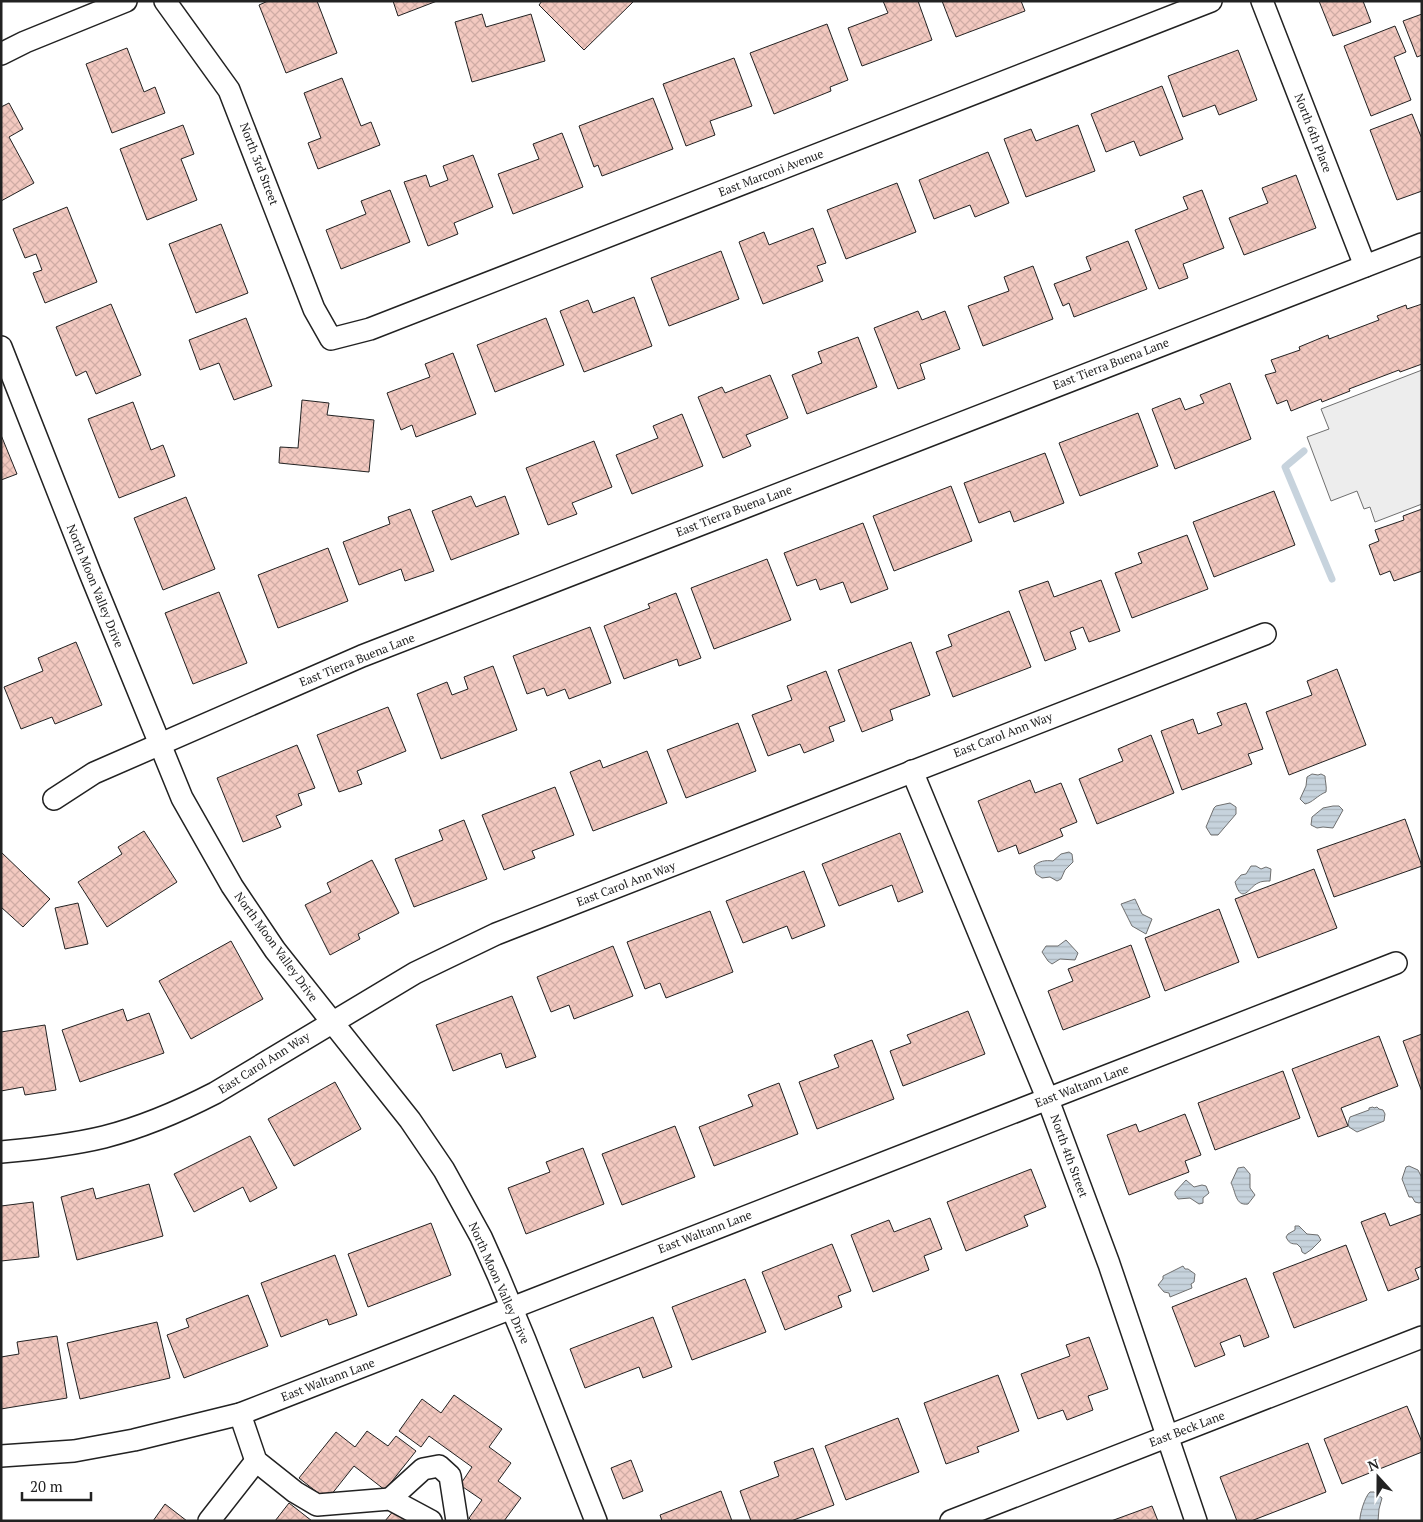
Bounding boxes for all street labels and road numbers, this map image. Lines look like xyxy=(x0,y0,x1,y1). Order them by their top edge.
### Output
street label: North 6th Place xyxy=(1292,91,1335,174)
street label: North 3rd Street xyxy=(237,121,282,208)
street label: East Marconi Avenue xyxy=(716,146,826,200)
street label: East Tierra Buena Lane xyxy=(1051,334,1171,393)
street label: East Tierra Buena Lane xyxy=(674,481,794,540)
street label: North Moon Valley Drive xyxy=(64,522,127,650)
street label: East Tierra Buena Lane xyxy=(297,630,417,690)
street label: East Carol Ann Way xyxy=(951,708,1055,760)
street label: East Carol Ann Way xyxy=(574,857,678,909)
street label: North Moon Valley Drive xyxy=(232,889,321,1004)
street label: East Carol Ann Way xyxy=(215,1028,313,1097)
street label: East Waltann Lane xyxy=(1033,1061,1131,1110)
street label: North 4th Street xyxy=(1047,1112,1092,1200)
street label: East Waltann Lane xyxy=(656,1207,754,1256)
street label: North Moon Valley Drive xyxy=(466,1220,533,1346)
street label: East Waltann Lane xyxy=(279,1355,377,1404)
street label: East Beck Lane xyxy=(1147,1407,1227,1450)

